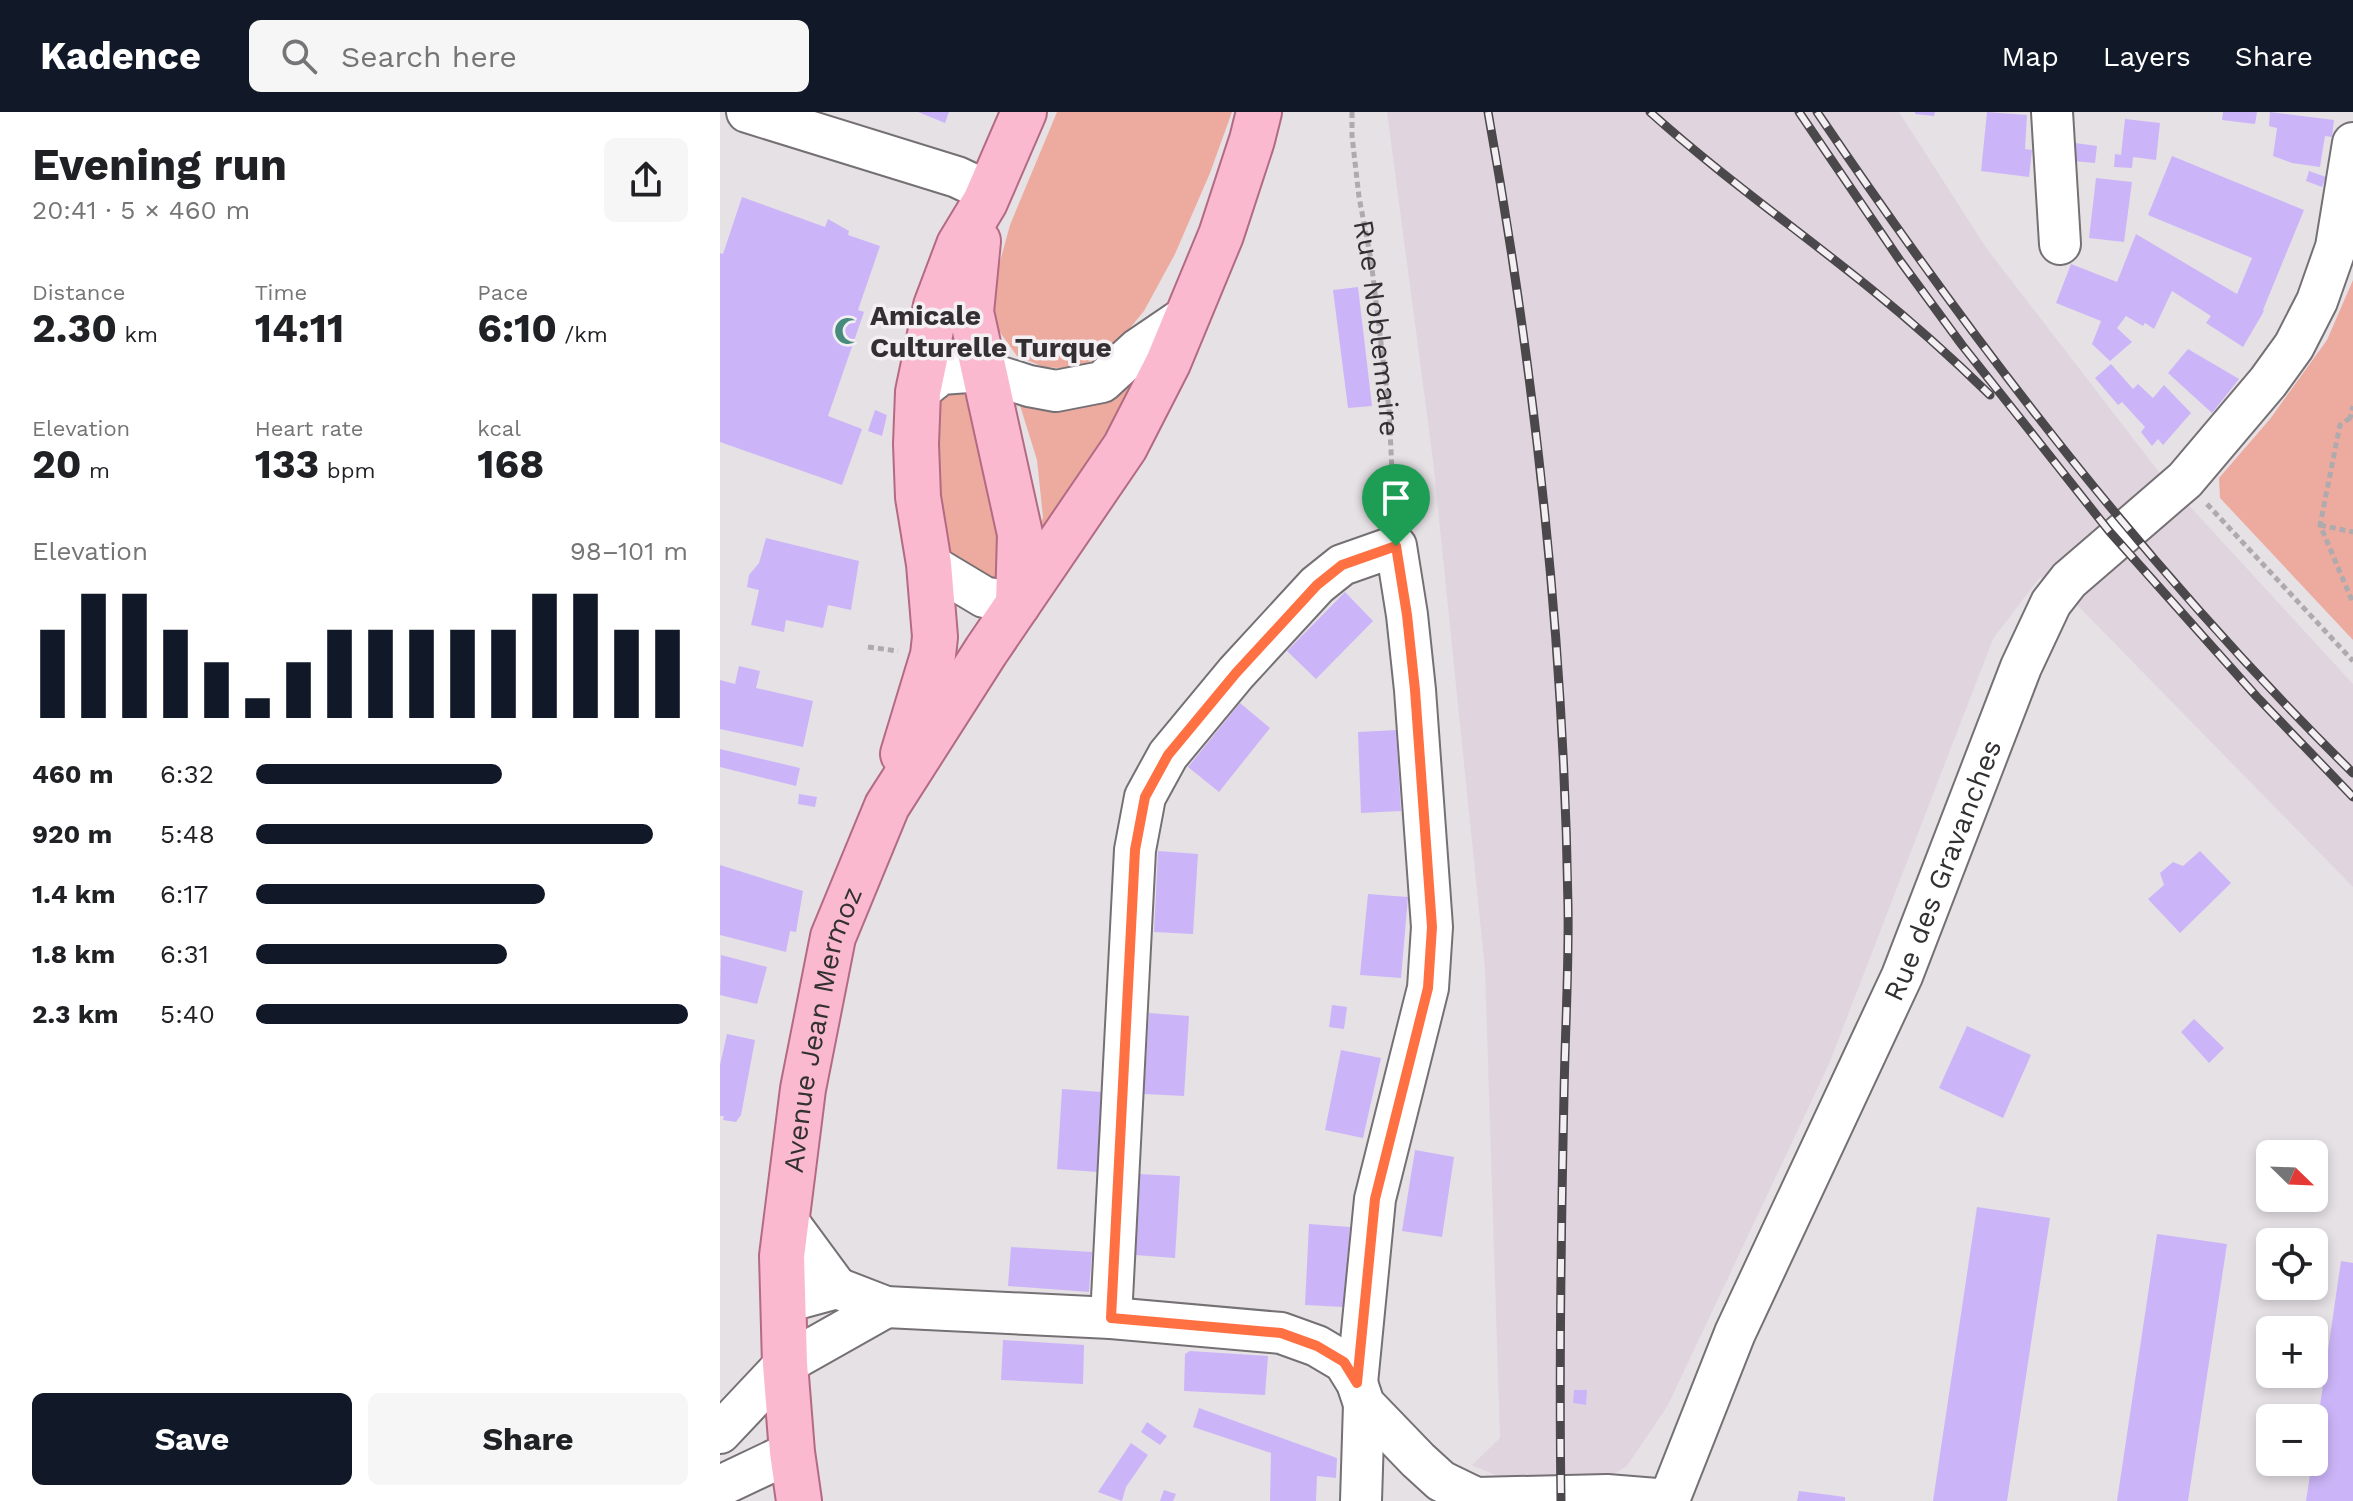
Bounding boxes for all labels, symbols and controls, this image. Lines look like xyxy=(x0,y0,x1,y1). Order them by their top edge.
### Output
search box xyxy=(249,20,809,92)
text: Kadence xyxy=(40,34,201,78)
icon: search xyxy=(277,34,321,78)
text: Search here xyxy=(341,39,517,74)
text: Map xyxy=(2002,40,2059,73)
text: Layers xyxy=(2103,40,2191,73)
text: Share xyxy=(2235,40,2313,73)
button: share xyxy=(604,138,688,222)
text: Evening run xyxy=(32,139,287,191)
text: 20:41 · 5 × 460 m xyxy=(32,195,250,225)
street label: Rue Noblemaire xyxy=(1347,217,1407,437)
text: Distance xyxy=(32,280,126,305)
text: Time xyxy=(255,280,307,305)
text: Pace xyxy=(477,280,528,305)
place label: Amicale Culturelle Turque xyxy=(870,299,1112,364)
text: 2.30 xyxy=(32,305,117,352)
text: 14:11 xyxy=(255,305,344,352)
text: 6:10 xyxy=(477,305,557,352)
mosque icon: Amicale Culturelle Turque xyxy=(833,316,863,346)
text: km xyxy=(117,322,158,347)
text: /km xyxy=(557,322,608,347)
text: Elevation xyxy=(32,416,130,441)
text: Heart rate xyxy=(255,416,363,441)
text: kcal xyxy=(477,416,521,441)
text: 20 xyxy=(32,441,82,488)
text: 133 xyxy=(255,441,319,488)
text: 168 xyxy=(477,441,544,488)
text: m xyxy=(82,458,110,483)
text: bpm xyxy=(319,458,375,483)
pin xyxy=(1362,464,1430,546)
icon: arrive xyxy=(1374,476,1418,520)
text: Elevation xyxy=(32,536,148,566)
text: 98–101 m xyxy=(570,536,688,566)
street label: Rue des Gravanches xyxy=(1876,735,2008,1006)
text: 460 m xyxy=(32,759,113,789)
text: 6:32 xyxy=(160,759,214,789)
text: 920 m xyxy=(32,819,112,849)
text: 5:48 xyxy=(160,819,215,849)
text: 1.4 km xyxy=(32,879,116,909)
text: 6:17 xyxy=(160,879,208,909)
street label: Avenue Jean Mermoz xyxy=(776,882,868,1175)
text: 1.8 km xyxy=(32,939,115,969)
text: 6:31 xyxy=(160,939,209,969)
text: 2.3 km xyxy=(32,999,119,1029)
text: 5:40 xyxy=(160,999,215,1029)
north arrow xyxy=(2256,1140,2328,1212)
map controls xyxy=(2256,1140,2328,1476)
button: locate xyxy=(2256,1228,2328,1300)
button: + xyxy=(2256,1316,2328,1388)
button: Save xyxy=(32,1393,352,1485)
button: Share xyxy=(368,1393,688,1485)
button: − xyxy=(2256,1404,2328,1476)

